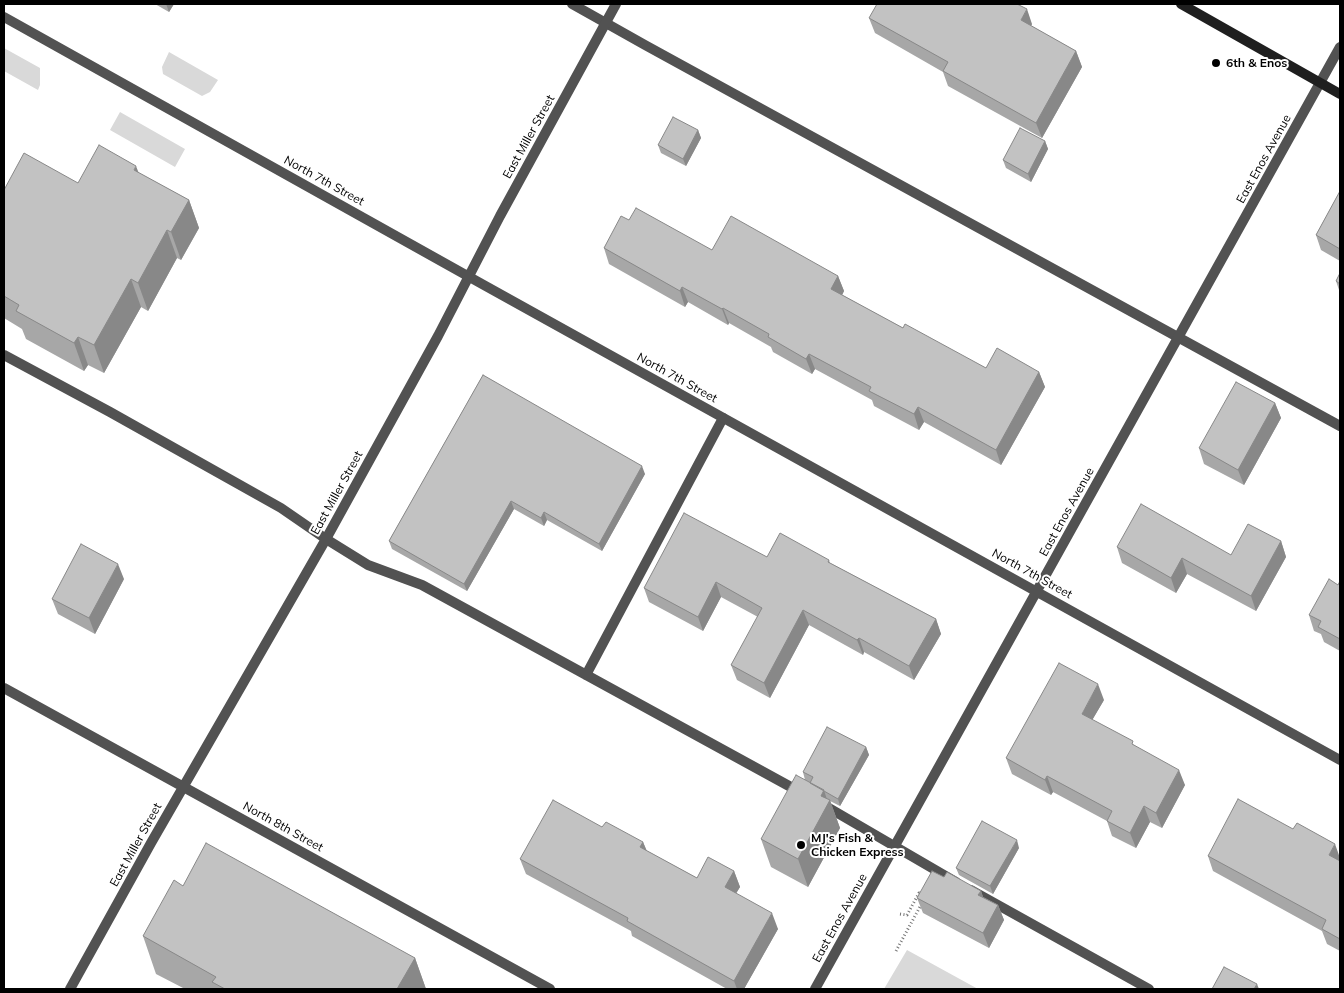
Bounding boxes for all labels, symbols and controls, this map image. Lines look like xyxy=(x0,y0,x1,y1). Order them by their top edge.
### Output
place label: 6th & Enos xyxy=(1226,56,1287,70)
marker: 6th & Enos xyxy=(1210,57,1222,69)
street label: East Miller Street xyxy=(500,93,558,181)
street label: East Enos Avenue xyxy=(1234,112,1294,206)
street label: North 7th Street xyxy=(281,153,367,209)
street label: North 7th Street xyxy=(634,350,720,406)
street label: East Miller Street xyxy=(308,449,366,537)
street label: East Enos Avenue xyxy=(1037,465,1097,559)
street label: North 7th Street xyxy=(989,546,1075,602)
street label: North 8th Street xyxy=(240,799,326,855)
street label: East Miller Street xyxy=(107,801,165,889)
place label: MJ's Fish & Chicken Express xyxy=(811,831,904,859)
marker: MJ's Fish & Chicken Express xyxy=(795,839,807,851)
street label: East Enos Avenue xyxy=(810,871,870,965)

